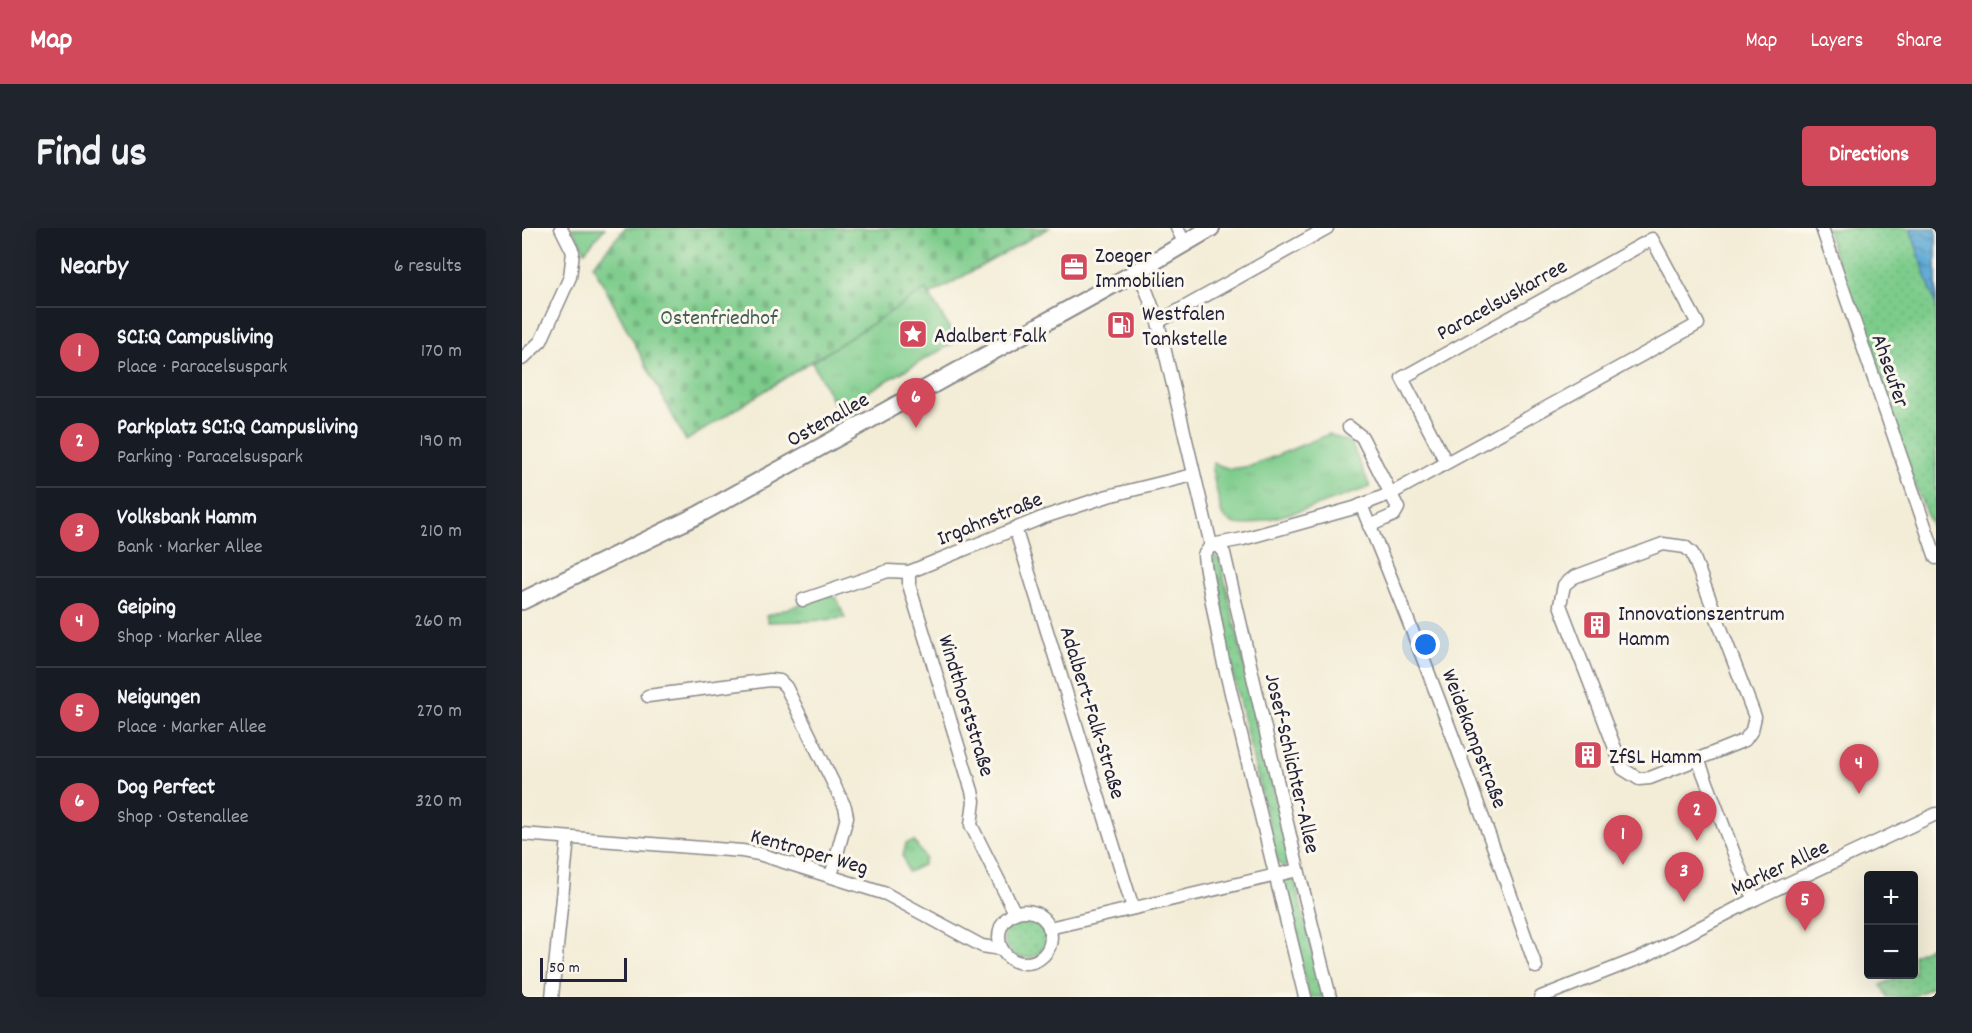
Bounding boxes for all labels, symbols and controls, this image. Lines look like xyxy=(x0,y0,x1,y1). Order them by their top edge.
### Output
text: Map xyxy=(30,22,72,62)
text: Map xyxy=(1746,27,1777,57)
text: Layers xyxy=(1810,27,1863,57)
text: Share xyxy=(1896,27,1942,57)
text: Find us xyxy=(36,126,147,186)
button: Directions xyxy=(1802,126,1936,186)
place label: Zoeger Immobilien xyxy=(1095,242,1185,298)
text: Nearby xyxy=(60,249,128,286)
office icon: Zoeger Immobilien xyxy=(1058,251,1090,283)
street label: Paracelsuskarree xyxy=(1432,252,1574,350)
text: 6 results xyxy=(394,253,462,281)
place label: Westfalen Tankstelle xyxy=(1142,300,1228,356)
park label: Ostenfriedhof xyxy=(660,304,779,335)
fuel station icon: Westfalen Tankstelle xyxy=(1105,309,1137,341)
place icon: Adalbert Falk xyxy=(897,318,929,350)
place label: Adalbert Falk xyxy=(934,322,1047,353)
text: SCI:Q Campusliving xyxy=(117,323,273,354)
street label: Ahseufer xyxy=(1862,330,1916,413)
text: 1 xyxy=(77,338,82,366)
text: 170 m xyxy=(421,338,462,366)
text: Place · Paracelsuspark xyxy=(117,354,287,382)
pin: 6 xyxy=(896,378,936,428)
street label: Ostenallee xyxy=(782,386,876,456)
text: Parkplatz SCI:Q Campusliving xyxy=(117,413,358,444)
text: 2 xyxy=(75,428,84,456)
text: 190 m xyxy=(419,428,462,456)
text: Parking · Paracelsuspark xyxy=(117,444,303,472)
street label: Irgahnstraße xyxy=(933,485,1048,555)
text: Volksbank Hamm xyxy=(117,503,257,534)
text: 3 xyxy=(75,518,84,546)
text: 210 m xyxy=(420,518,462,546)
text: Bank · Marker Allee xyxy=(117,534,263,562)
text: Geiping xyxy=(117,593,176,624)
place label: Innovationszentrum Hamm xyxy=(1618,600,1785,656)
text: 4 xyxy=(75,608,84,636)
text: 260 m xyxy=(414,608,462,636)
building icon: Innovationszentrum Hamm xyxy=(1581,609,1613,641)
street label: Adalbert-Falk-Straße xyxy=(1050,623,1132,803)
text: Shop · Marker Allee xyxy=(117,624,262,652)
your location xyxy=(1411,630,1440,659)
street label: Windthorststraße xyxy=(928,631,1001,781)
street label: Weidekampstraße xyxy=(1432,665,1514,813)
street label: Josef-Schlichter-Allee xyxy=(1255,671,1326,857)
text: Neigungen xyxy=(117,683,200,714)
text: 5 xyxy=(75,698,84,726)
text: 270 m xyxy=(416,698,462,726)
text: Place · Marker Allee xyxy=(117,714,266,742)
building icon: ZfSL Hamm xyxy=(1572,739,1604,771)
place label: ZfSL Hamm xyxy=(1609,743,1702,774)
pin: 4 xyxy=(1840,744,1878,794)
text: Dog Perfect xyxy=(117,773,215,804)
text: 6 xyxy=(75,788,84,816)
text: 320 m xyxy=(415,788,462,816)
pin: 2 xyxy=(1678,792,1716,841)
text: Shop · Ostenallee xyxy=(117,804,249,832)
pin: 1 xyxy=(1604,816,1642,865)
street label: Kentroper Weg xyxy=(747,822,871,885)
street label: Marker Allee xyxy=(1726,833,1835,905)
pin: 3 xyxy=(1664,852,1704,902)
map controls xyxy=(1864,871,1918,979)
button: + xyxy=(1864,871,1918,925)
pin: 5 xyxy=(1786,882,1824,931)
button: − xyxy=(1864,925,1918,979)
scale bar xyxy=(540,955,627,982)
text: 50 m xyxy=(549,957,580,980)

